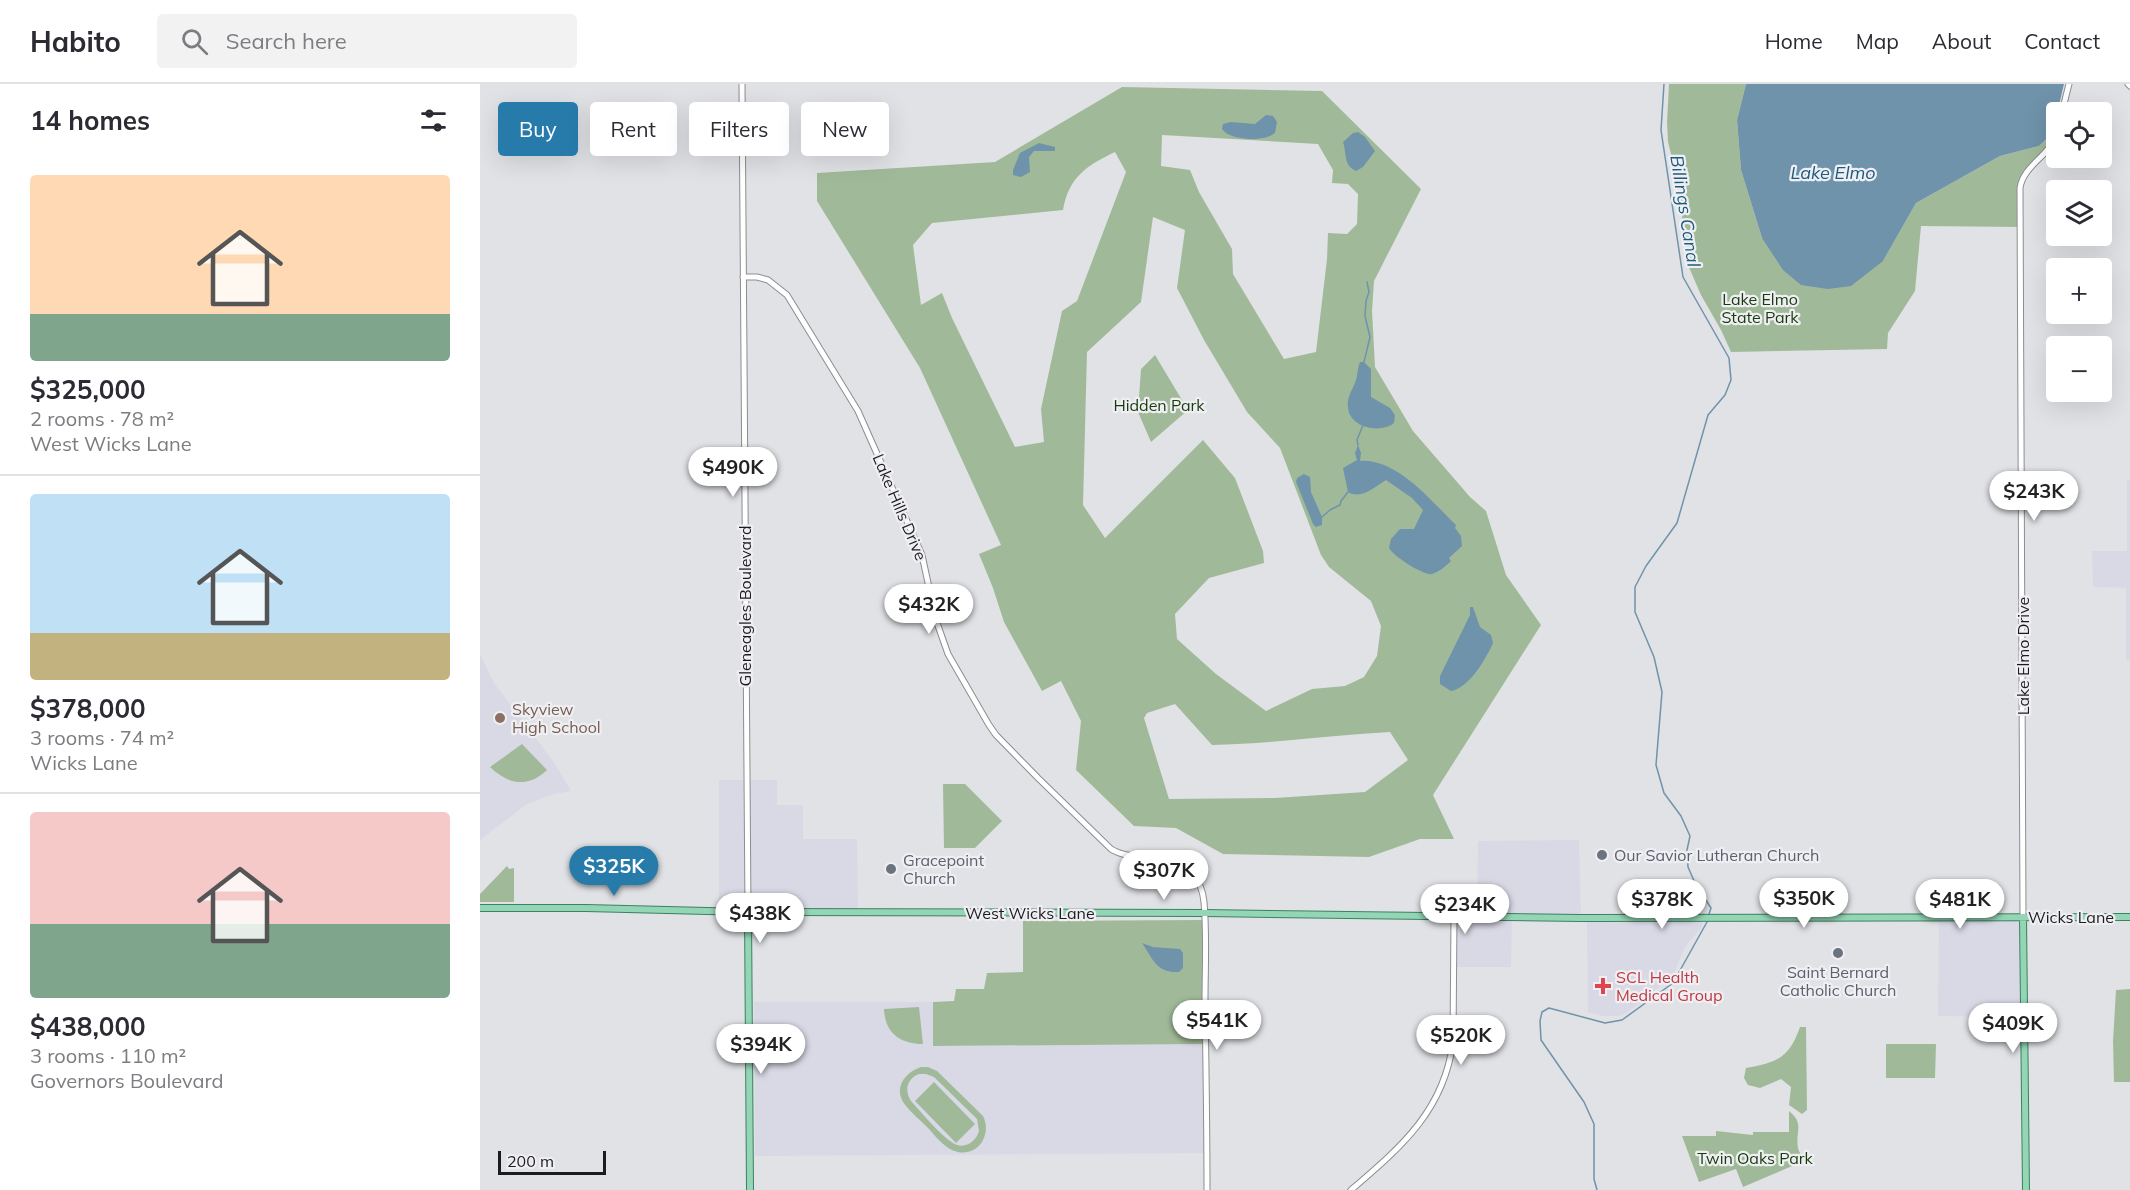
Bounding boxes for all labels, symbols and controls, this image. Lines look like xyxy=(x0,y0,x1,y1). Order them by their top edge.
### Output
search box xyxy=(157,14,577,68)
text: Habito xyxy=(30,24,121,59)
icon: search xyxy=(178,25,211,58)
text: Search here xyxy=(226,27,347,55)
text: Home xyxy=(1765,28,1823,54)
text: Map xyxy=(1856,28,1899,54)
text: About xyxy=(1932,28,1991,54)
text: Contact xyxy=(2024,28,2100,54)
chip: Buy xyxy=(498,102,578,156)
chip: Rent xyxy=(590,102,677,156)
chip: Filters xyxy=(689,102,789,156)
chip: New xyxy=(801,102,889,156)
map controls xyxy=(2046,102,2112,402)
button: locate xyxy=(2046,102,2112,168)
text: 14 homes xyxy=(30,104,150,137)
icon: filters xyxy=(417,104,450,137)
water label: Billings Canal xyxy=(1665,153,1706,269)
water label: Lake Elmo xyxy=(1790,161,1876,184)
button: layers xyxy=(2046,180,2112,246)
icon: home xyxy=(186,214,294,322)
button: + xyxy=(2046,258,2112,324)
park label: Lake Elmo State Park xyxy=(1721,289,1799,327)
button: − xyxy=(2046,336,2112,402)
text: $325,000 xyxy=(30,373,146,406)
park label: Hidden Park xyxy=(1113,395,1205,415)
text: 2 rooms · 78 m² xyxy=(30,406,174,431)
text: West Wicks Lane xyxy=(30,431,192,456)
pin: $490K xyxy=(691,447,775,498)
street label: Lake Hills Drive xyxy=(869,451,931,563)
text: $490K xyxy=(702,454,764,479)
pin: $243K xyxy=(1992,471,2076,522)
text: $243K xyxy=(2003,478,2065,503)
street label: Gleneagles Boulevard xyxy=(735,525,755,687)
icon: home xyxy=(186,533,294,641)
pin: $432K xyxy=(887,584,971,635)
text: $432K xyxy=(898,591,960,616)
street label: Lake Elmo Drive xyxy=(2013,597,2033,715)
text: $378,000 xyxy=(30,692,146,725)
place label: Skyview High School xyxy=(512,699,601,737)
marker: Skyview High School xyxy=(493,711,507,725)
text: 3 rooms · 74 m² xyxy=(30,725,174,750)
text: Wicks Lane xyxy=(30,750,138,775)
place label: Our Savior Lutheran Church xyxy=(1614,845,1819,865)
pin: $325K xyxy=(572,846,656,897)
marker: Our Savior Lutheran Church xyxy=(1595,848,1609,862)
place label: Gracepoint Church xyxy=(903,850,984,888)
pin: $307K xyxy=(1122,850,1206,901)
icon: home xyxy=(186,851,294,959)
text: $325K xyxy=(583,853,645,878)
text: $307K xyxy=(1133,857,1195,882)
marker: Gracepoint Church xyxy=(884,862,898,876)
pin: $350K xyxy=(1762,878,1846,929)
pin: $378K xyxy=(1620,879,1704,930)
pin: $481K xyxy=(1918,879,2002,930)
pin: $234K xyxy=(1423,884,1507,935)
text: $350K xyxy=(1773,885,1835,910)
text: $378K xyxy=(1631,886,1693,911)
text: $481K xyxy=(1929,886,1991,911)
text: $234K xyxy=(1434,891,1496,916)
pin: $438K xyxy=(718,893,802,944)
text: $438K xyxy=(729,900,791,925)
street label: West Wicks Lane xyxy=(965,903,1095,923)
street label: Wicks Lane xyxy=(2028,907,2114,927)
marker: Saint Bernard Catholic Church xyxy=(1831,946,1845,960)
place label: Saint Bernard Catholic Church xyxy=(1780,962,1896,1000)
place label: SCL Health Medical Group xyxy=(1616,967,1723,1005)
marker: SCL Health Medical Group xyxy=(1594,977,1612,995)
pin: $541K xyxy=(1175,1000,1259,1051)
pin: $409K xyxy=(1971,1003,2055,1054)
text: $541K xyxy=(1186,1007,1248,1032)
text: $438,000 xyxy=(30,1010,146,1043)
text: $409K xyxy=(1982,1010,2044,1035)
pin: $520K xyxy=(1419,1015,1503,1066)
text: $520K xyxy=(1430,1022,1492,1047)
pin: $394K xyxy=(719,1024,803,1075)
text: $394K xyxy=(730,1031,792,1056)
text: 3 rooms · 110 m² xyxy=(30,1043,186,1068)
text: Governors Boulevard xyxy=(30,1068,224,1093)
scale bar xyxy=(498,1148,606,1176)
park label: Twin Oaks Park xyxy=(1697,1148,1814,1168)
text: 200 m xyxy=(507,1151,554,1171)

